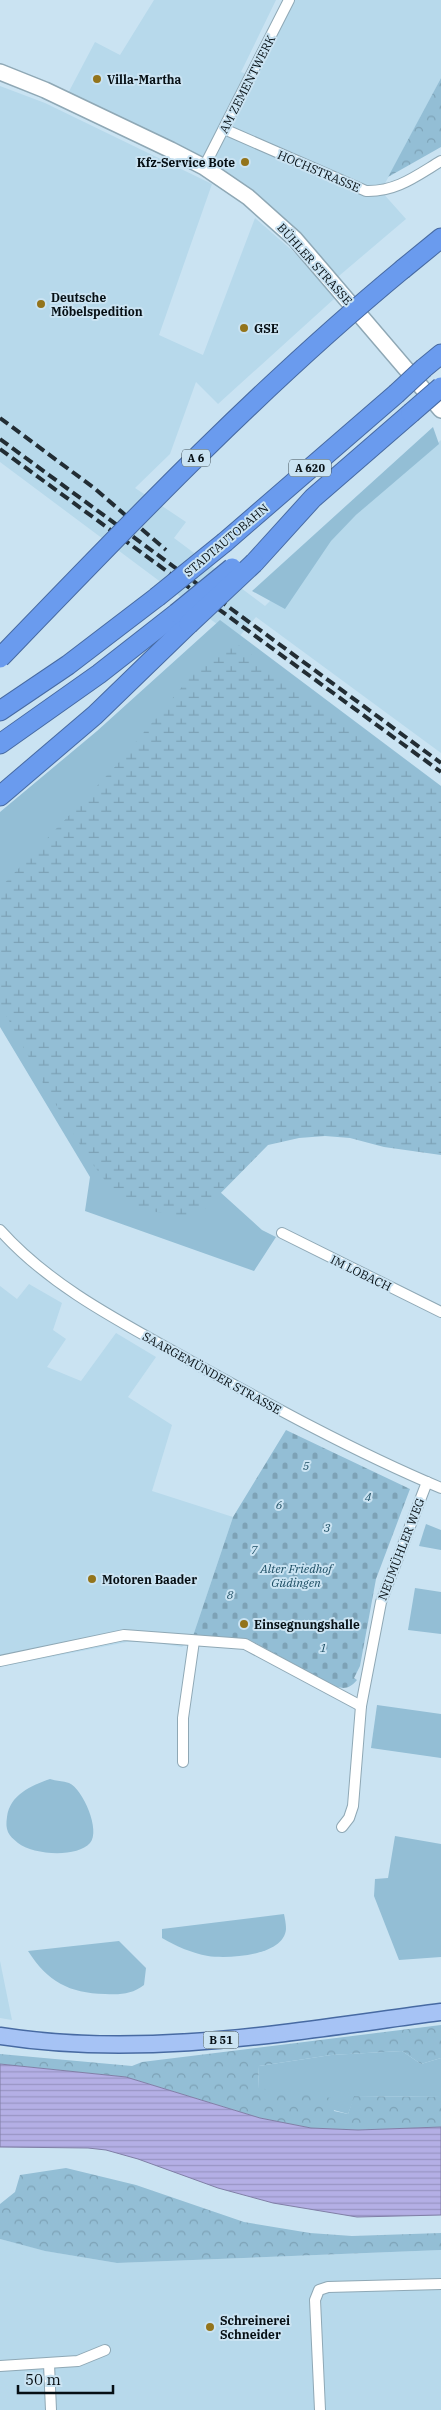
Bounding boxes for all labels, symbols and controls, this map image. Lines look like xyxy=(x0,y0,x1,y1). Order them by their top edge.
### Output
street label: AM ZEMENTWERK xyxy=(216,32,278,136)
place label: Villa-Martha xyxy=(107,72,182,87)
marker: Villa-Martha xyxy=(91,73,103,85)
street label: HOCHSTRASSE xyxy=(275,147,363,195)
place label: Kfz-Service Bote xyxy=(137,155,235,170)
marker: Kfz-Service Bote xyxy=(239,156,251,168)
street label: BÜHLER STRASSE xyxy=(274,220,356,308)
place label: Deutsche Möbelspedition xyxy=(51,290,143,319)
marker: Deutsche Möbelspedition xyxy=(35,298,47,310)
place label: GSE xyxy=(254,321,279,336)
marker: GSE xyxy=(238,322,250,334)
road number: A 6 xyxy=(182,449,210,466)
road number: A 620 xyxy=(289,459,331,476)
street label: STADTAUTOBAHN xyxy=(181,500,271,580)
street label: IM LOBACH xyxy=(328,1252,394,1294)
street label: SAARGEMÜNDER STRASSE xyxy=(140,1329,284,1417)
park label: 5 xyxy=(303,1458,310,1473)
park label: 4 xyxy=(365,1489,372,1504)
street label: NEUMÜHLER WEG xyxy=(375,1495,428,1602)
park label: 6 xyxy=(276,1497,283,1512)
park label: 3 xyxy=(324,1520,331,1535)
park label: 7 xyxy=(251,1542,259,1557)
park label: Alter Friedhof Güdingen xyxy=(259,1561,334,1590)
place label: Motoren Baader xyxy=(102,1572,197,1587)
marker: Motoren Baader xyxy=(86,1573,98,1585)
park label: 8 xyxy=(227,1587,234,1602)
place label: Einsegnungshalle xyxy=(254,1617,360,1632)
marker: Einsegnungshalle xyxy=(238,1618,250,1630)
park label: 1 xyxy=(320,1640,326,1655)
road number: B 51 xyxy=(204,2032,238,2048)
place label: Schreinerei Schneider xyxy=(220,2313,290,2342)
marker: Schreinerei Schneider xyxy=(204,2321,216,2333)
scale bar xyxy=(18,2362,112,2394)
text: 50 m xyxy=(25,2370,61,2389)

